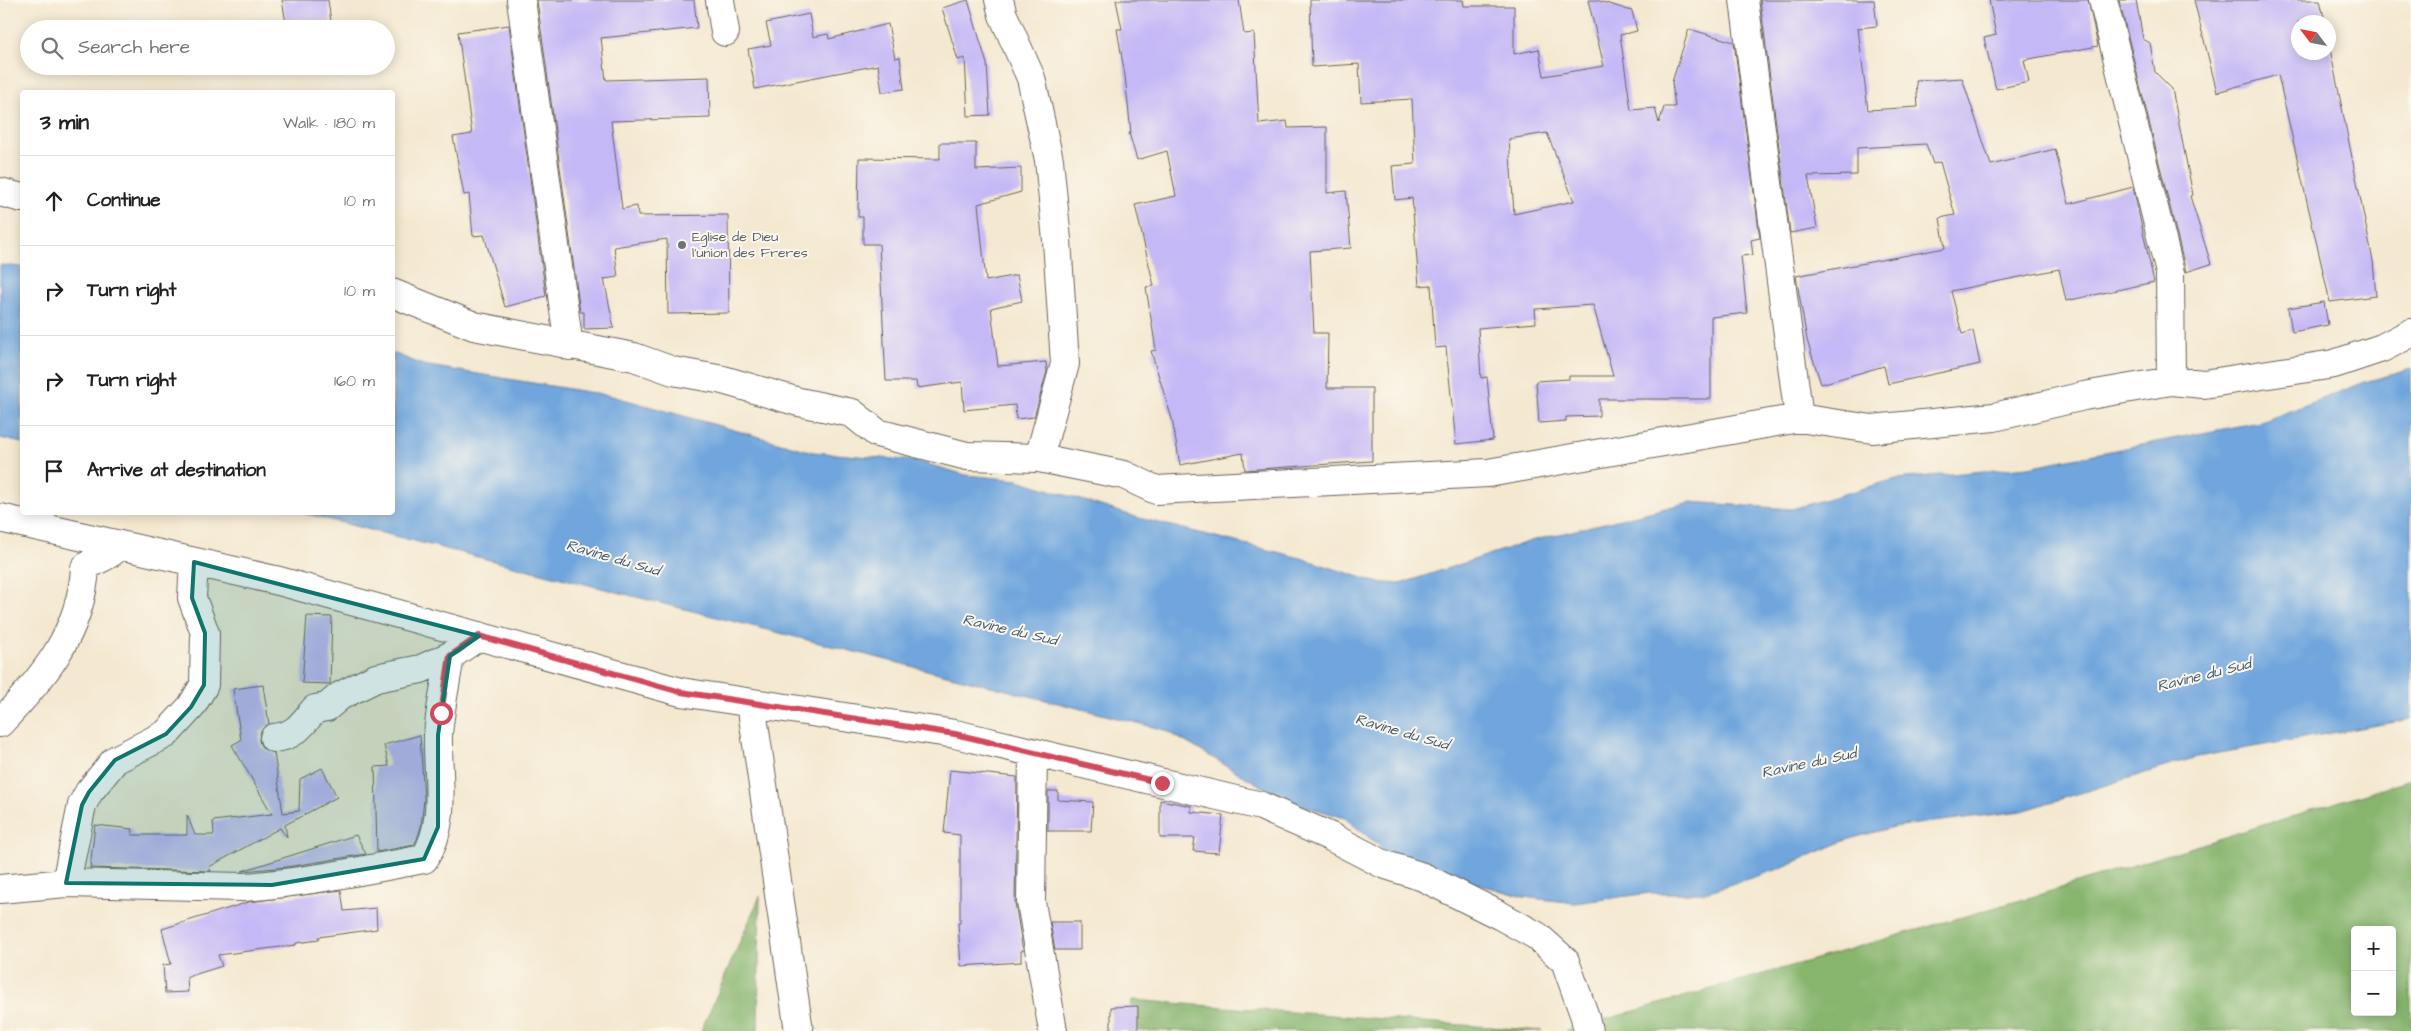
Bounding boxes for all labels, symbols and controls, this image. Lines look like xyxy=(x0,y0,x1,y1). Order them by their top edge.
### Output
north arrow xyxy=(2291,15,2336,60)
search box xyxy=(20,20,395,75)
icon: search xyxy=(38,34,66,62)
text: Search here xyxy=(78,34,190,61)
text: 3 min xyxy=(40,108,89,137)
text: Walk · 180 m xyxy=(283,112,375,134)
icon: ahead xyxy=(40,187,68,215)
text: Continue xyxy=(87,187,161,214)
text: 10 m xyxy=(344,190,375,212)
place label: Eglise de Dieu l'union des Freres xyxy=(692,227,808,263)
marker: Eglise de Dieu l'union des Freres xyxy=(676,239,688,251)
icon: right xyxy=(40,277,68,305)
text: Turn right xyxy=(87,277,176,304)
text: 10 m xyxy=(344,280,375,302)
icon: right xyxy=(40,367,68,395)
text: Turn right xyxy=(87,367,176,394)
text: 160 m xyxy=(334,370,375,392)
icon: arrive xyxy=(40,457,68,485)
text: Arrive at destination xyxy=(87,457,266,484)
water label: Ravine du Sud xyxy=(564,535,665,582)
water label: Ravine du Sud xyxy=(961,609,1062,652)
water label: Ravine du Sud xyxy=(2155,652,2256,697)
route start xyxy=(430,702,453,725)
water label: Ravine du Sud xyxy=(1353,709,1454,756)
water label: Ravine du Sud xyxy=(1760,742,1861,783)
route end xyxy=(1151,772,1174,795)
map controls xyxy=(2351,926,2396,1016)
button: + xyxy=(2351,926,2396,971)
button: − xyxy=(2351,971,2396,1016)

